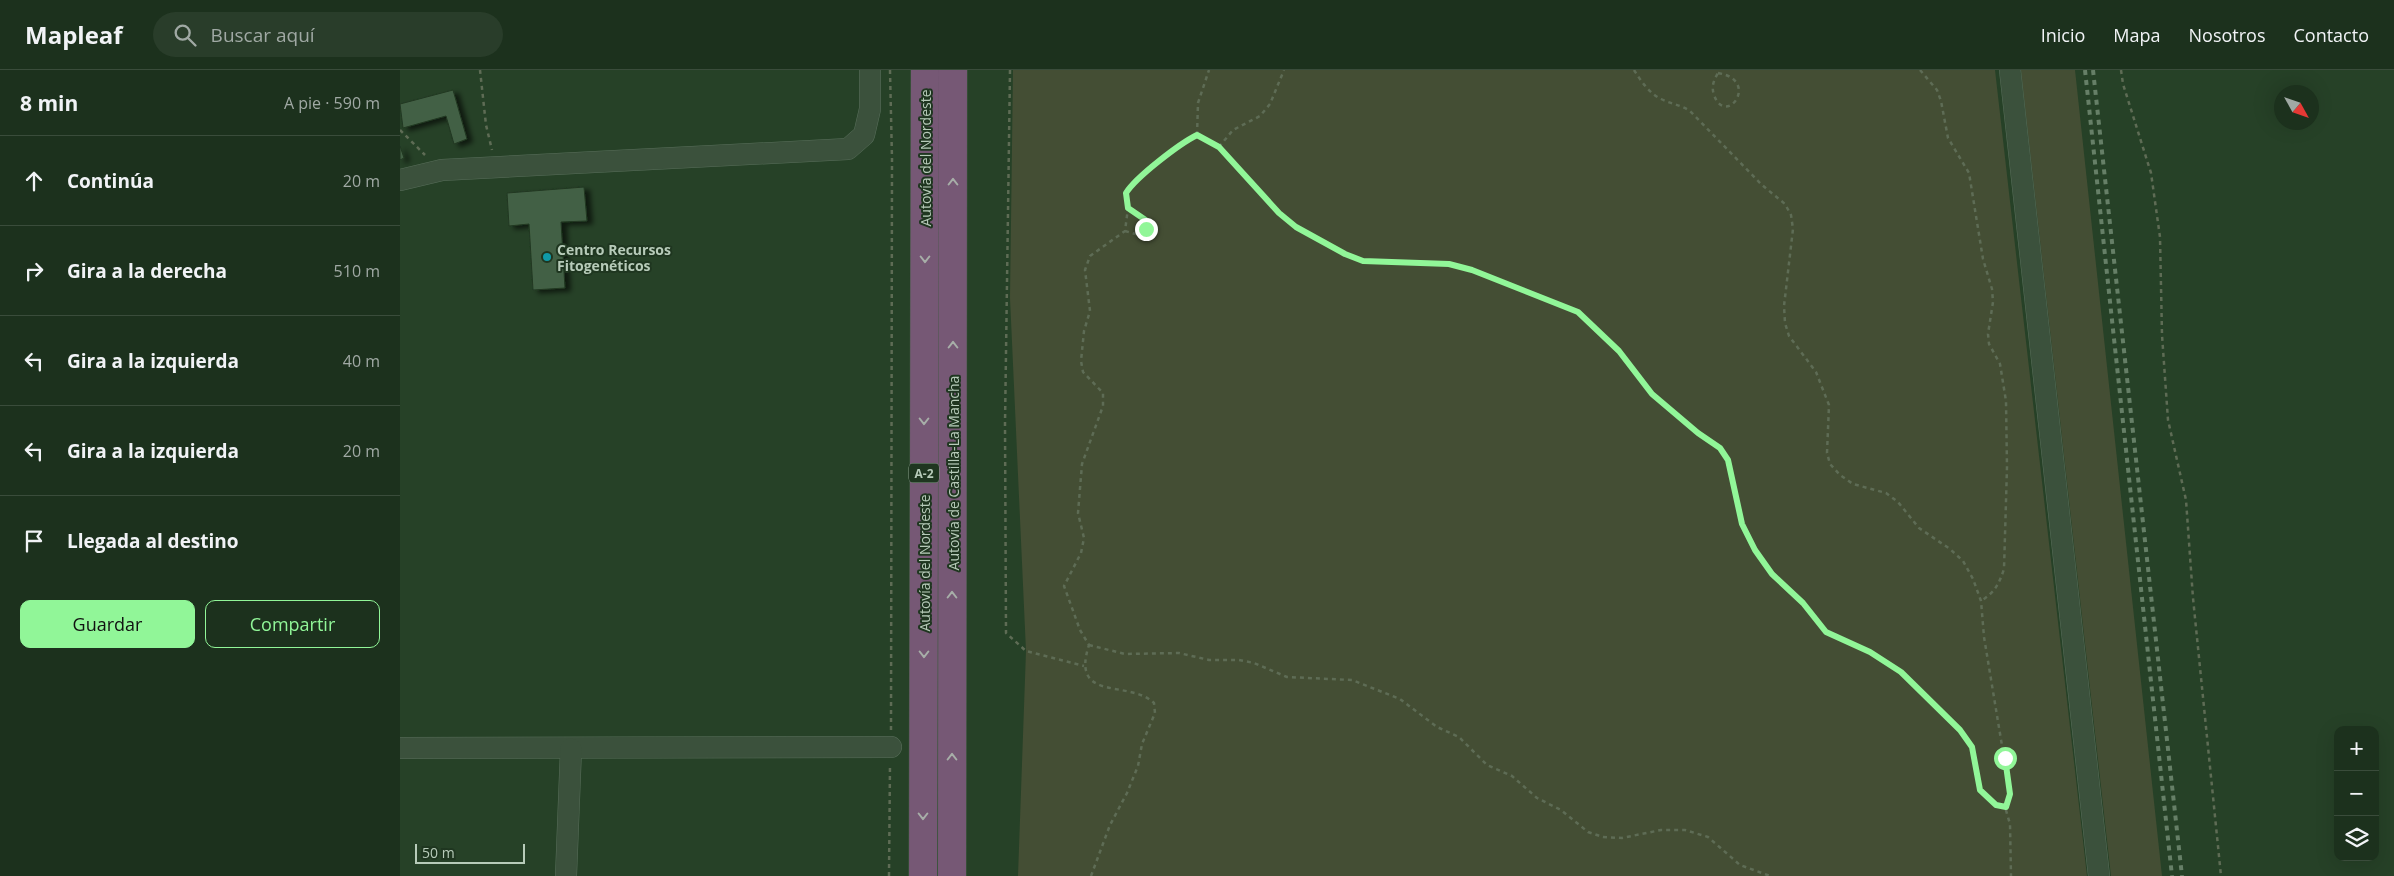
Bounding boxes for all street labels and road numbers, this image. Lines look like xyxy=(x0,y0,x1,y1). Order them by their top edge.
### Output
street label: Autovía del Nordeste xyxy=(916,89,935,227)
street label: Autovía de Castilla-La Mancha xyxy=(944,376,963,570)
road number: A-2 xyxy=(909,463,939,482)
street label: Autovía del Nordeste xyxy=(915,494,934,632)

